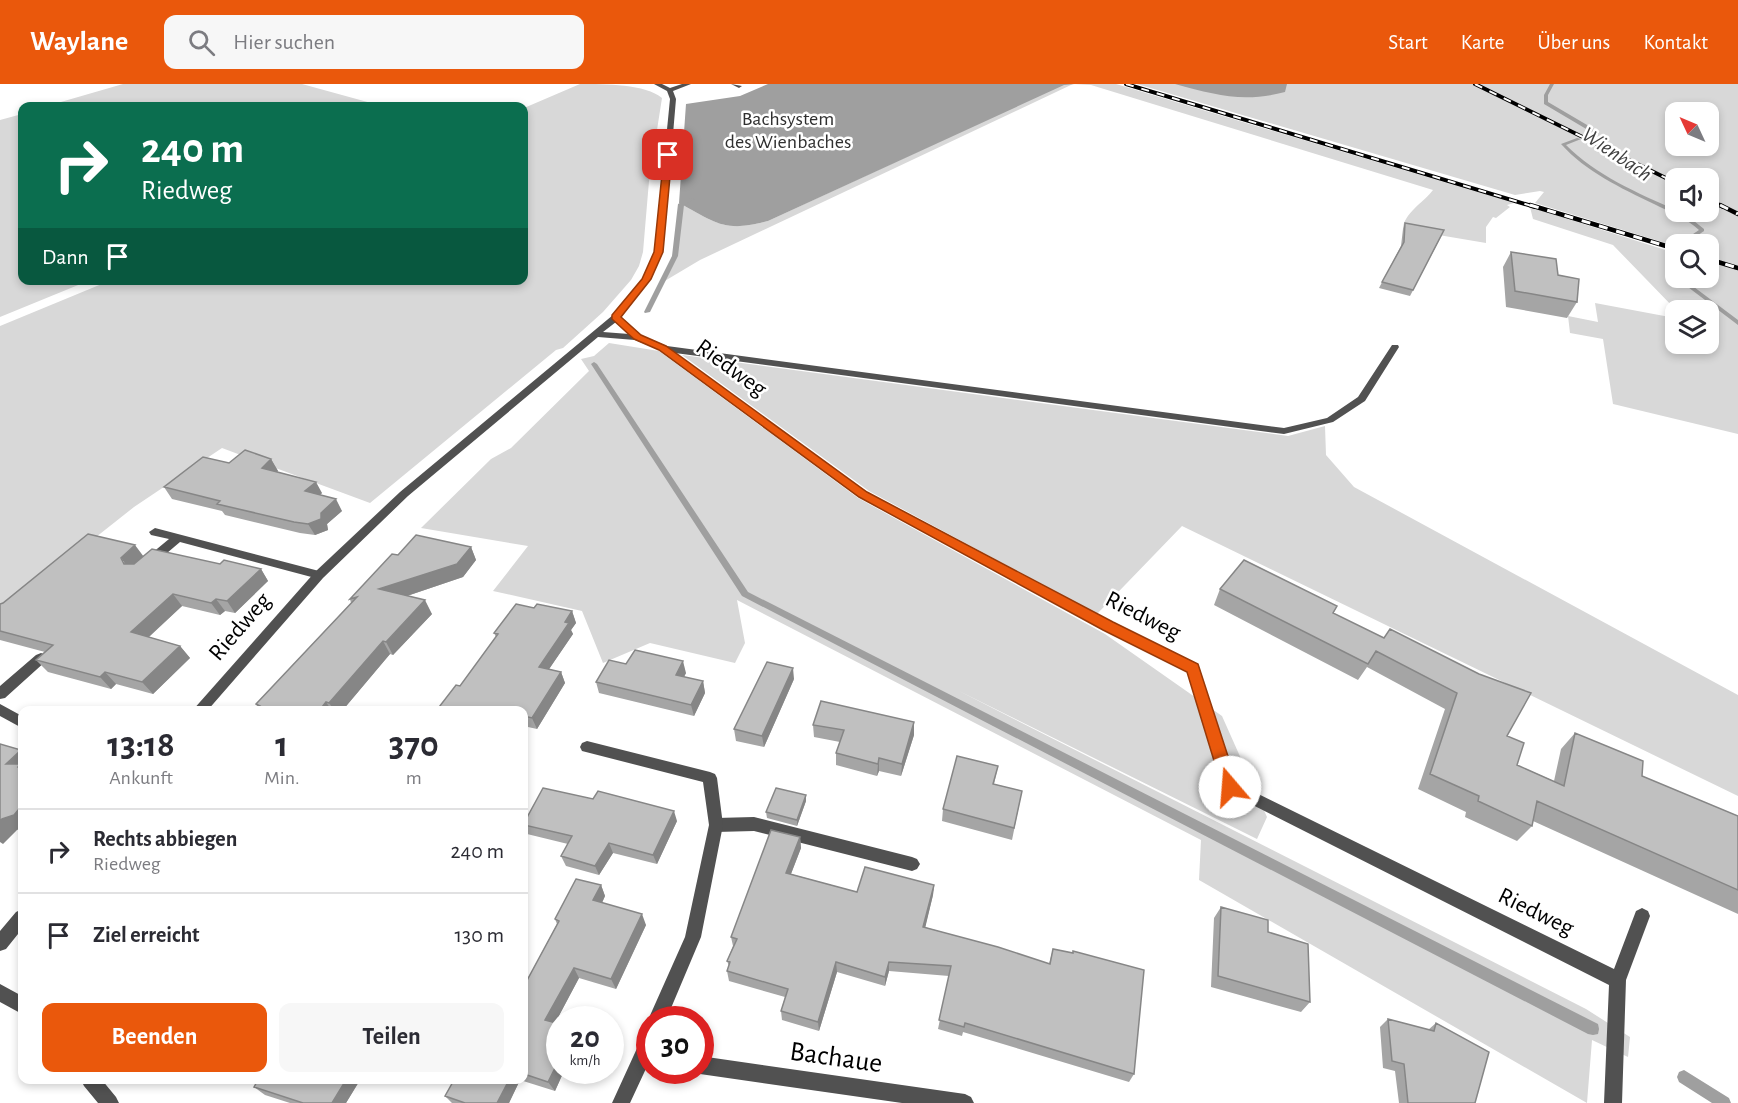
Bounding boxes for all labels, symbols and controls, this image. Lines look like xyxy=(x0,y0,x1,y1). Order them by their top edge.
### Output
search box xyxy=(164,15,584,69)
icon: search xyxy=(185,26,218,59)
text: Waylane xyxy=(30,28,128,56)
text: Hier suchen xyxy=(233,31,335,53)
text: Start xyxy=(1388,32,1428,53)
text: Karte xyxy=(1461,32,1504,53)
text: Über uns xyxy=(1537,32,1610,53)
text: Kontakt xyxy=(1643,32,1708,53)
north arrow xyxy=(1665,102,1719,156)
map controls xyxy=(1665,102,1719,354)
park label: Bachsystem des Wienbaches xyxy=(725,109,851,152)
water label: Wienbach xyxy=(1578,123,1656,185)
icon: right xyxy=(42,126,120,204)
text: 240 m xyxy=(141,128,244,170)
pin xyxy=(642,129,693,180)
icon: arrive xyxy=(651,138,684,171)
button: sound xyxy=(1665,168,1719,222)
text: Riedweg xyxy=(141,177,232,204)
button: search xyxy=(1665,234,1719,288)
icon: arrive xyxy=(101,240,134,273)
text: Dann xyxy=(42,246,89,268)
button: layers xyxy=(1665,300,1719,354)
street label: Riedweg xyxy=(691,335,771,402)
street label: Riedweg xyxy=(1101,587,1185,645)
street label: Riedweg xyxy=(204,588,276,665)
text: 13:18 xyxy=(107,727,175,763)
text: 1 xyxy=(275,727,288,763)
text: 370 xyxy=(389,727,439,763)
position arrow xyxy=(1198,755,1262,819)
text: Ankunft xyxy=(109,768,173,788)
text: Min. xyxy=(264,768,300,788)
text: m xyxy=(406,768,422,788)
text: Rechts abbiegen xyxy=(93,828,237,850)
icon: right xyxy=(42,835,75,868)
text: 240 m xyxy=(451,840,504,862)
text: Riedweg xyxy=(93,854,160,874)
street label: Riedweg xyxy=(1494,883,1578,941)
icon: arrive xyxy=(42,919,75,952)
text: Ziel erreicht xyxy=(93,924,200,946)
text: 130 m xyxy=(455,924,504,946)
button: Beenden xyxy=(42,1003,267,1072)
button: Teilen xyxy=(279,1003,504,1072)
speed limit sign: 30 xyxy=(636,1006,714,1084)
text: 20 xyxy=(570,1023,600,1053)
street label: Bachaue xyxy=(788,1038,884,1078)
text: km/h xyxy=(570,1053,600,1068)

